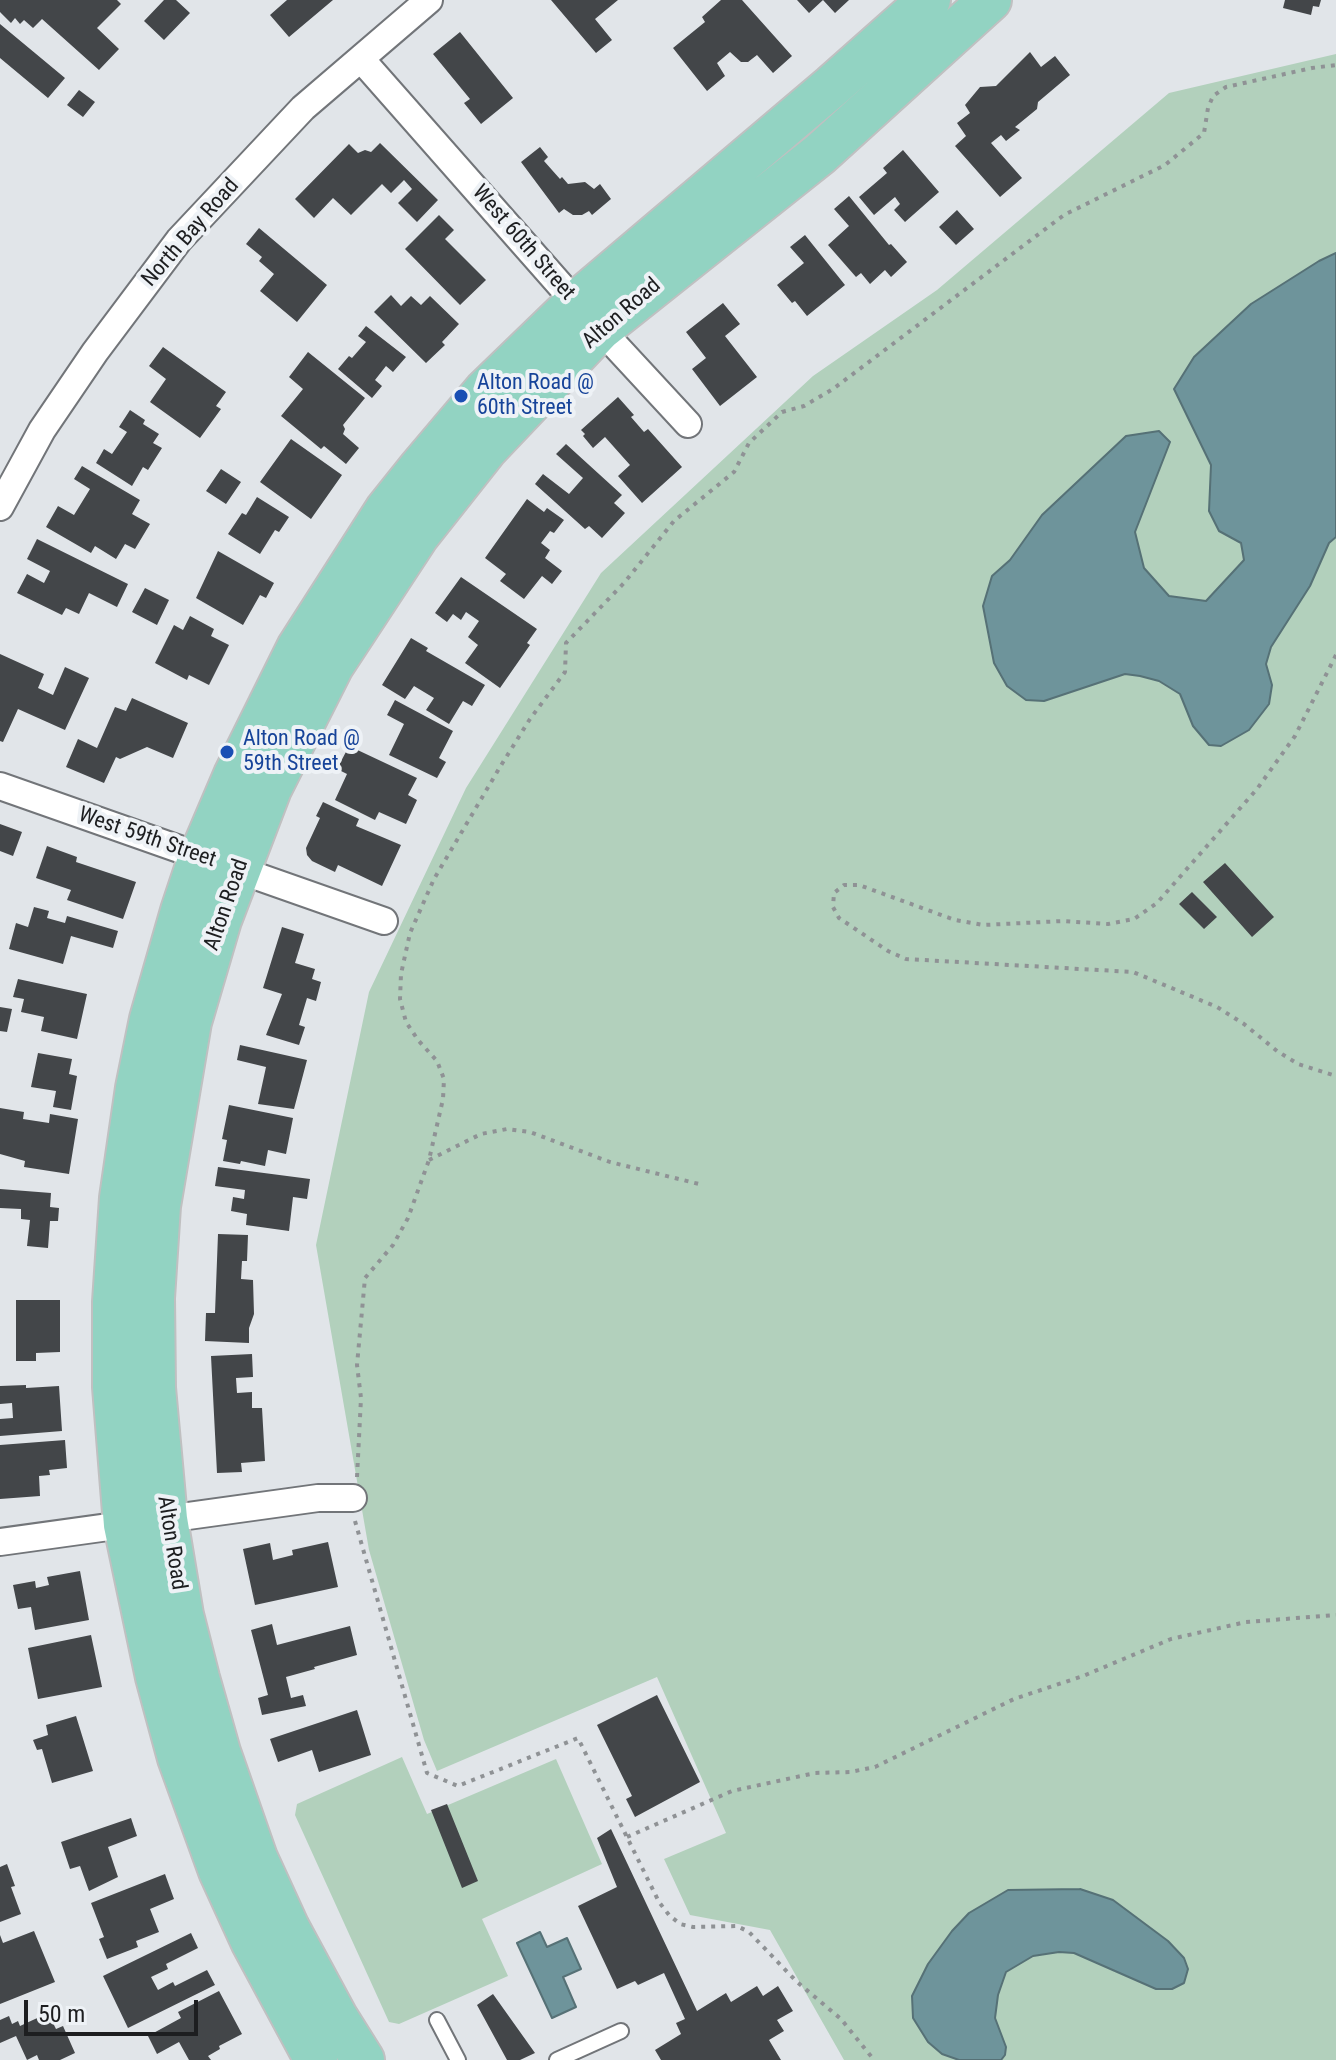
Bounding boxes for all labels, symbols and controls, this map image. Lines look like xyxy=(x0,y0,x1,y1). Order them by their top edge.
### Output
street label: North Bay Road xyxy=(137,173,245,293)
street label: West 60th Street xyxy=(466,180,580,306)
street label: Alton Road xyxy=(578,273,666,355)
place label: Alton Road @ 60th Street xyxy=(477,370,594,422)
marker: Alton Road @ 60th Street xyxy=(452,387,470,405)
place label: Alton Road @ 59th Street xyxy=(243,726,360,778)
marker: Alton Road @ 59th Street xyxy=(218,743,236,761)
street label: West 59th Street xyxy=(75,802,219,874)
street label: Alton Road xyxy=(199,856,255,954)
street label: Alton Road xyxy=(151,1494,191,1592)
scale bar xyxy=(28,1984,202,2034)
text: 50 m xyxy=(38,2000,85,2028)

